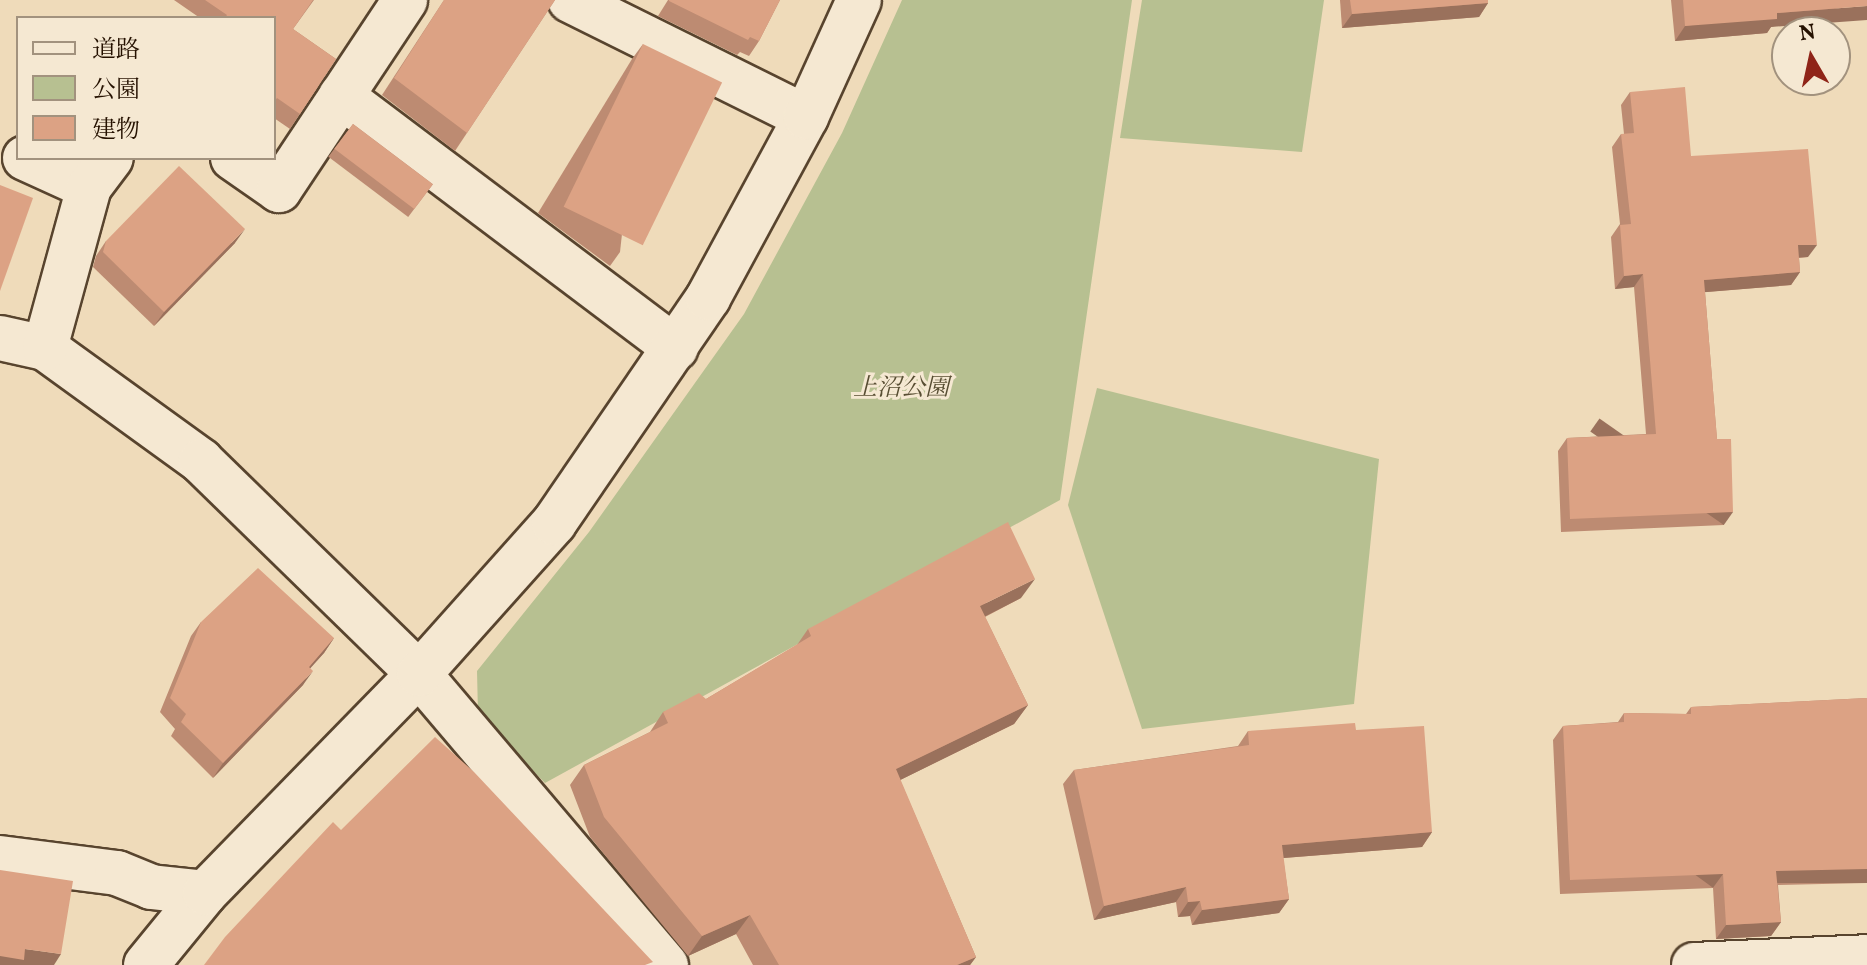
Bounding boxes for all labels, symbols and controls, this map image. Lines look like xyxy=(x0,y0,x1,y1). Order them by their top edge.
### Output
legend xyxy=(16,16,276,160)
north arrow xyxy=(1771,16,1851,96)
text: N xyxy=(1797,17,1818,50)
text: 道路 xyxy=(92,34,140,68)
text: 公園 xyxy=(92,74,140,108)
text: 建物 xyxy=(92,114,140,148)
park label: 上沼公園 xyxy=(853,376,949,404)

